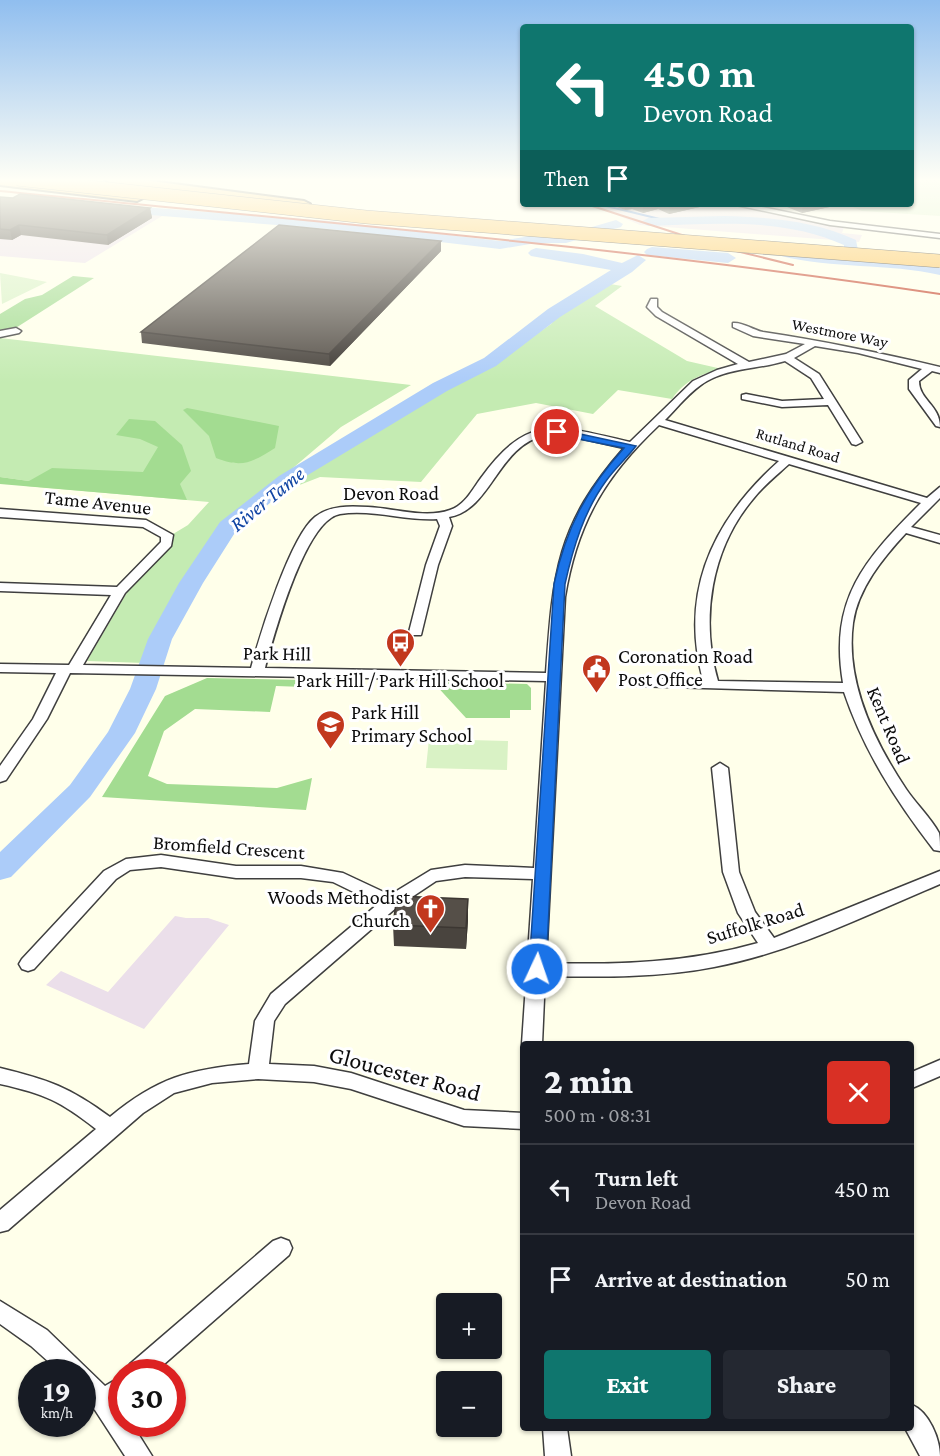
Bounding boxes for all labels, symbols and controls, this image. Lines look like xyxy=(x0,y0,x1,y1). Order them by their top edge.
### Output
icon: left xyxy=(544,48,622,126)
text: 450 m xyxy=(643,49,755,96)
text: Devon Road xyxy=(643,98,773,128)
icon: arrive xyxy=(601,162,634,195)
text: Then xyxy=(544,166,589,191)
street label: Westmore Way xyxy=(790,315,890,352)
pin xyxy=(531,406,582,457)
icon: arrive xyxy=(540,415,573,448)
street label: Rutland Road xyxy=(754,424,842,466)
water label: River Tame xyxy=(225,462,309,536)
street label: Devon Road xyxy=(343,482,440,504)
street label: Tame Avenue xyxy=(44,485,153,519)
bus stop icon: Park Hill / Park Hill School xyxy=(384,626,416,668)
street label: Park Hill xyxy=(243,641,311,665)
place label: Coronation Road Post Office xyxy=(618,645,754,690)
public building icon: Coronation Road Post Office xyxy=(581,652,613,694)
place label: Park Hill / Park Hill School xyxy=(296,669,504,691)
street label: Kent Road xyxy=(863,683,915,767)
place label: Park Hill Primary School xyxy=(351,701,472,747)
school or university icon: Park Hill Primary School xyxy=(314,708,346,750)
street label: Bromfield Crescent xyxy=(152,831,306,863)
place label: Woods Methodist Church xyxy=(268,886,410,931)
church icon: Woods Methodist Church xyxy=(415,892,447,934)
street label: Suffolk Road xyxy=(704,898,807,948)
position arrow xyxy=(505,937,569,1001)
street label: Gloucester Road xyxy=(326,1040,484,1106)
text: 2 min xyxy=(544,1061,633,1101)
button: close xyxy=(827,1061,890,1124)
text: 500 m · 08:31 xyxy=(544,1104,651,1126)
text: Turn left xyxy=(595,1166,678,1191)
icon: left xyxy=(544,1173,577,1206)
text: 450 m xyxy=(834,1177,890,1202)
text: Devon Road xyxy=(595,1191,691,1213)
icon: arrive xyxy=(544,1263,577,1296)
text: Arrive at destination xyxy=(595,1267,787,1292)
text: 50 m xyxy=(845,1267,890,1292)
map controls xyxy=(436,1293,502,1437)
button: + xyxy=(436,1293,502,1359)
button: Exit xyxy=(544,1350,711,1419)
button: Share xyxy=(723,1350,890,1419)
speed limit sign: 30 xyxy=(108,1359,186,1437)
button: − xyxy=(436,1371,502,1437)
text: 19 xyxy=(43,1374,71,1407)
text: km/h xyxy=(41,1405,73,1421)

